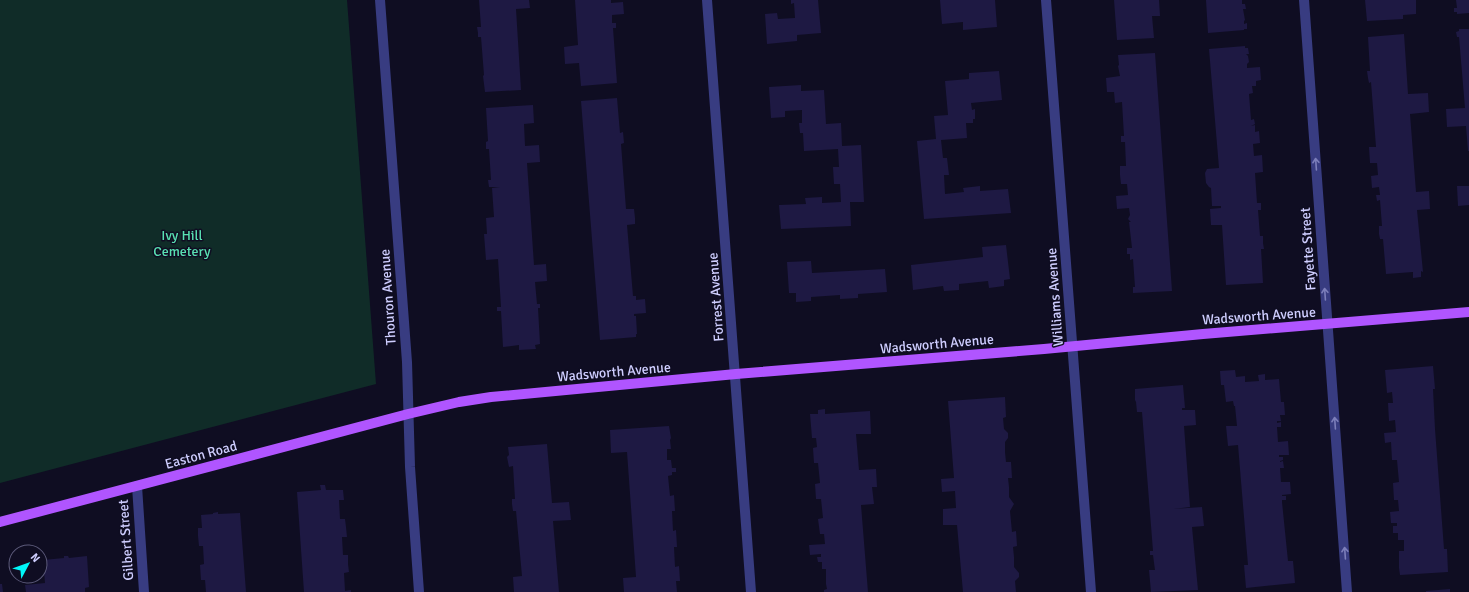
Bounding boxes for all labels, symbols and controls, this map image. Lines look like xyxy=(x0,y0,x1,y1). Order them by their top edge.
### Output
one-way arrow xyxy=(1312,158,1319,171)
street label: Fayette Street xyxy=(1297,207,1319,291)
park label: Ivy Hill Cemetery xyxy=(153,227,211,260)
street label: Williams Avenue xyxy=(1043,247,1067,347)
street label: Thouron Avenue xyxy=(376,248,400,346)
street label: Forrest Avenue xyxy=(704,252,728,342)
one-way arrow xyxy=(1322,288,1329,301)
street label: Wadsworth Avenue xyxy=(1202,304,1316,328)
street label: Wadsworth Avenue xyxy=(879,331,995,357)
street label: Wadsworth Avenue xyxy=(556,359,672,385)
one-way arrow xyxy=(1332,417,1339,430)
street label: Easton Road xyxy=(163,437,239,473)
street label: Gilbert Street xyxy=(115,499,137,581)
north arrow xyxy=(8,544,48,584)
one-way arrow xyxy=(1341,547,1348,560)
text: N xyxy=(28,551,43,565)

